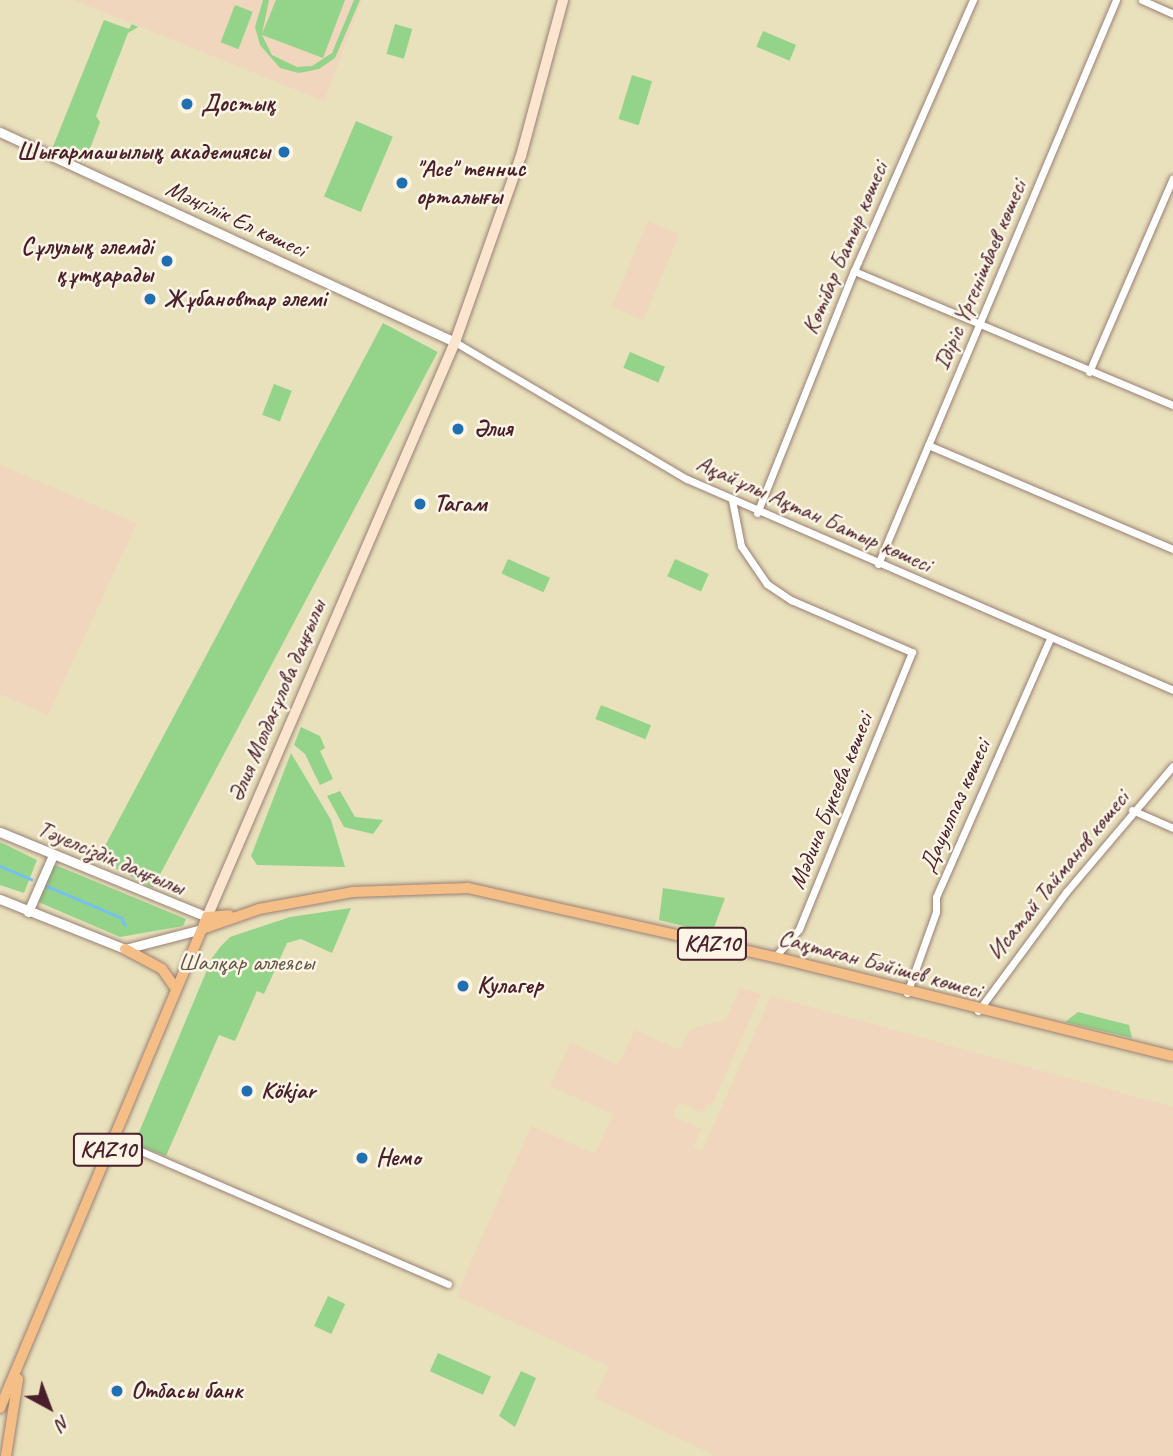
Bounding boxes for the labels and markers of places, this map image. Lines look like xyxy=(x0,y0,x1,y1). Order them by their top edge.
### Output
place label: Достық xyxy=(201,90,276,118)
marker: Достық xyxy=(179,96,195,112)
place label: Шығармашылық академиясы xyxy=(16,138,270,166)
marker: Шығармашылық академиясы xyxy=(276,144,292,160)
place label: "Ace" теннис орталығы xyxy=(416,155,525,211)
marker: "Ace" теннис орталығы xyxy=(394,175,410,191)
place label: Сұлулық әлемді құтқарады xyxy=(21,233,153,289)
marker: Сұлулық әлемді құтқарады xyxy=(159,253,175,269)
place label: Жұбановтар әлемі xyxy=(164,285,326,313)
marker: Жұбановтар әлемі xyxy=(142,291,158,307)
place label: Әлия xyxy=(474,415,512,443)
marker: Әлия xyxy=(448,419,468,439)
place label: Тагам xyxy=(434,490,487,518)
marker: Тагам xyxy=(412,496,428,512)
place label: Кулагер xyxy=(477,972,543,1000)
marker: Кулагер xyxy=(455,978,471,994)
place label: Kökjar xyxy=(261,1077,315,1105)
marker: Kökjar xyxy=(239,1083,255,1099)
place label: Немо xyxy=(376,1144,421,1172)
marker: Немо xyxy=(354,1150,370,1166)
place label: Отбасы банк xyxy=(131,1377,243,1405)
marker: Отбасы банк xyxy=(109,1383,125,1399)

